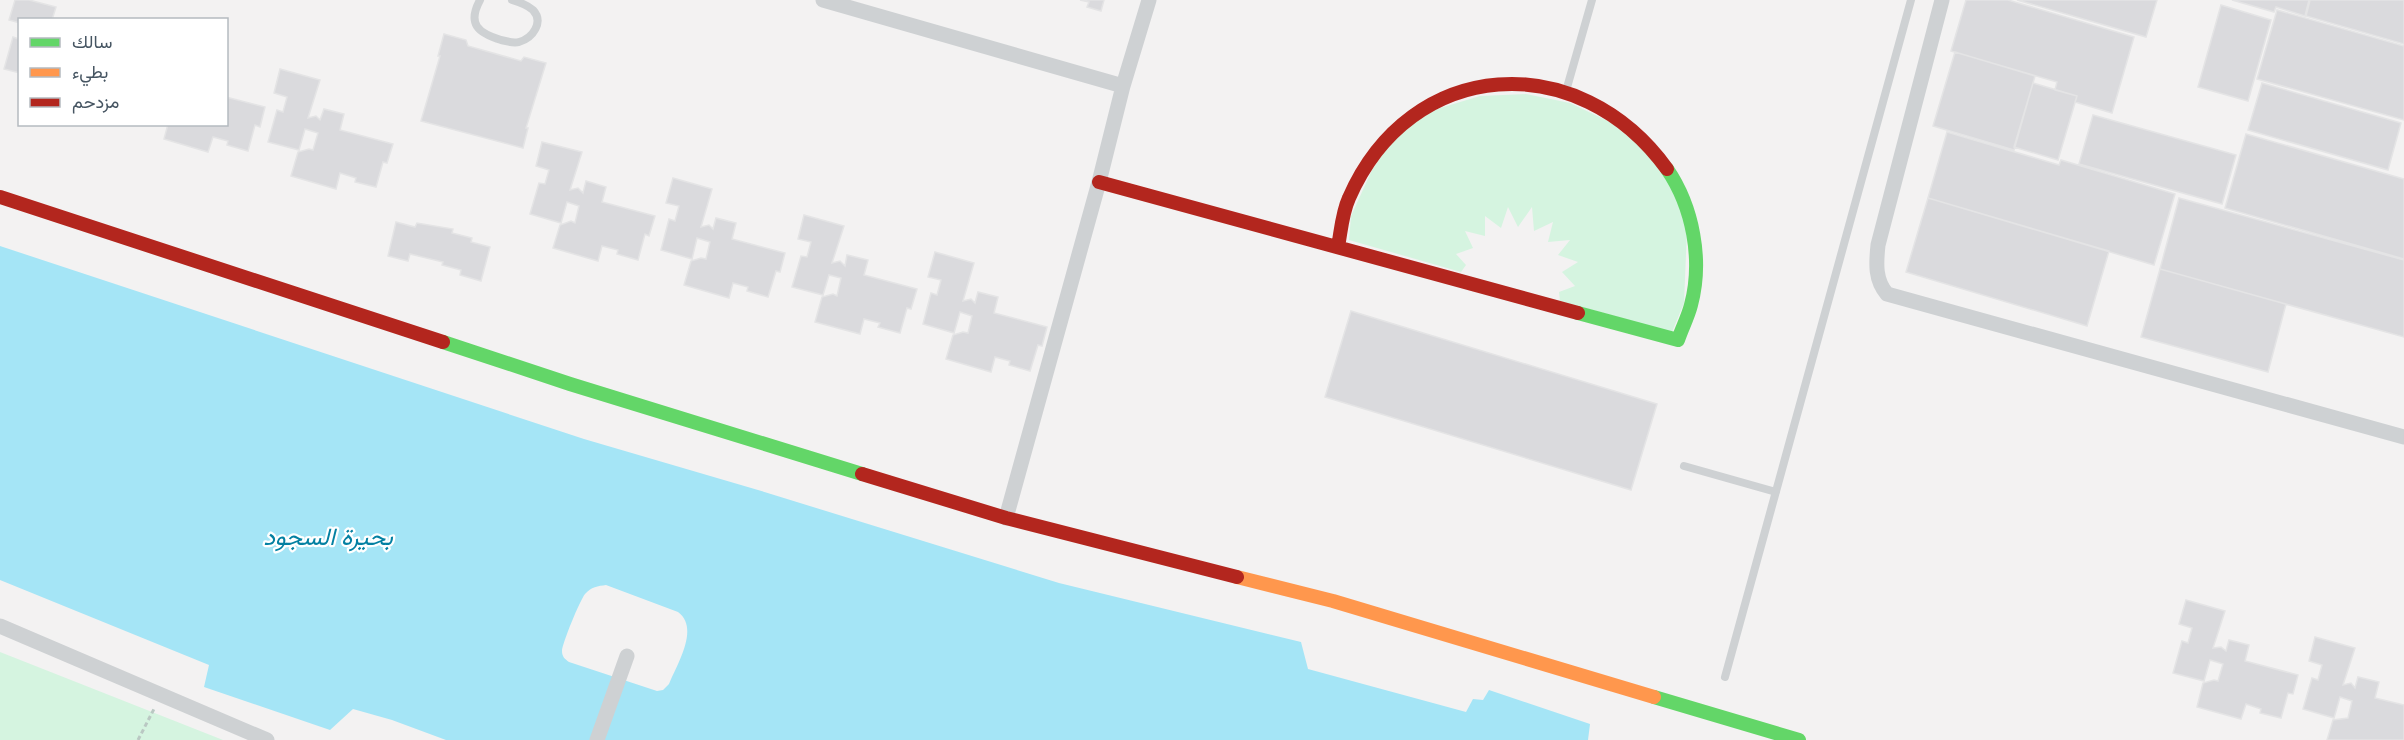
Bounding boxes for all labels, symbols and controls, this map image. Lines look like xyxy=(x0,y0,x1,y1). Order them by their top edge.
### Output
legend xyxy=(18,18,228,126)
text: سالك xyxy=(72,30,112,53)
text: بطيء xyxy=(72,60,108,87)
text: مزدحم xyxy=(72,90,119,114)
water label: بحيرة السجود xyxy=(264,521,393,552)

